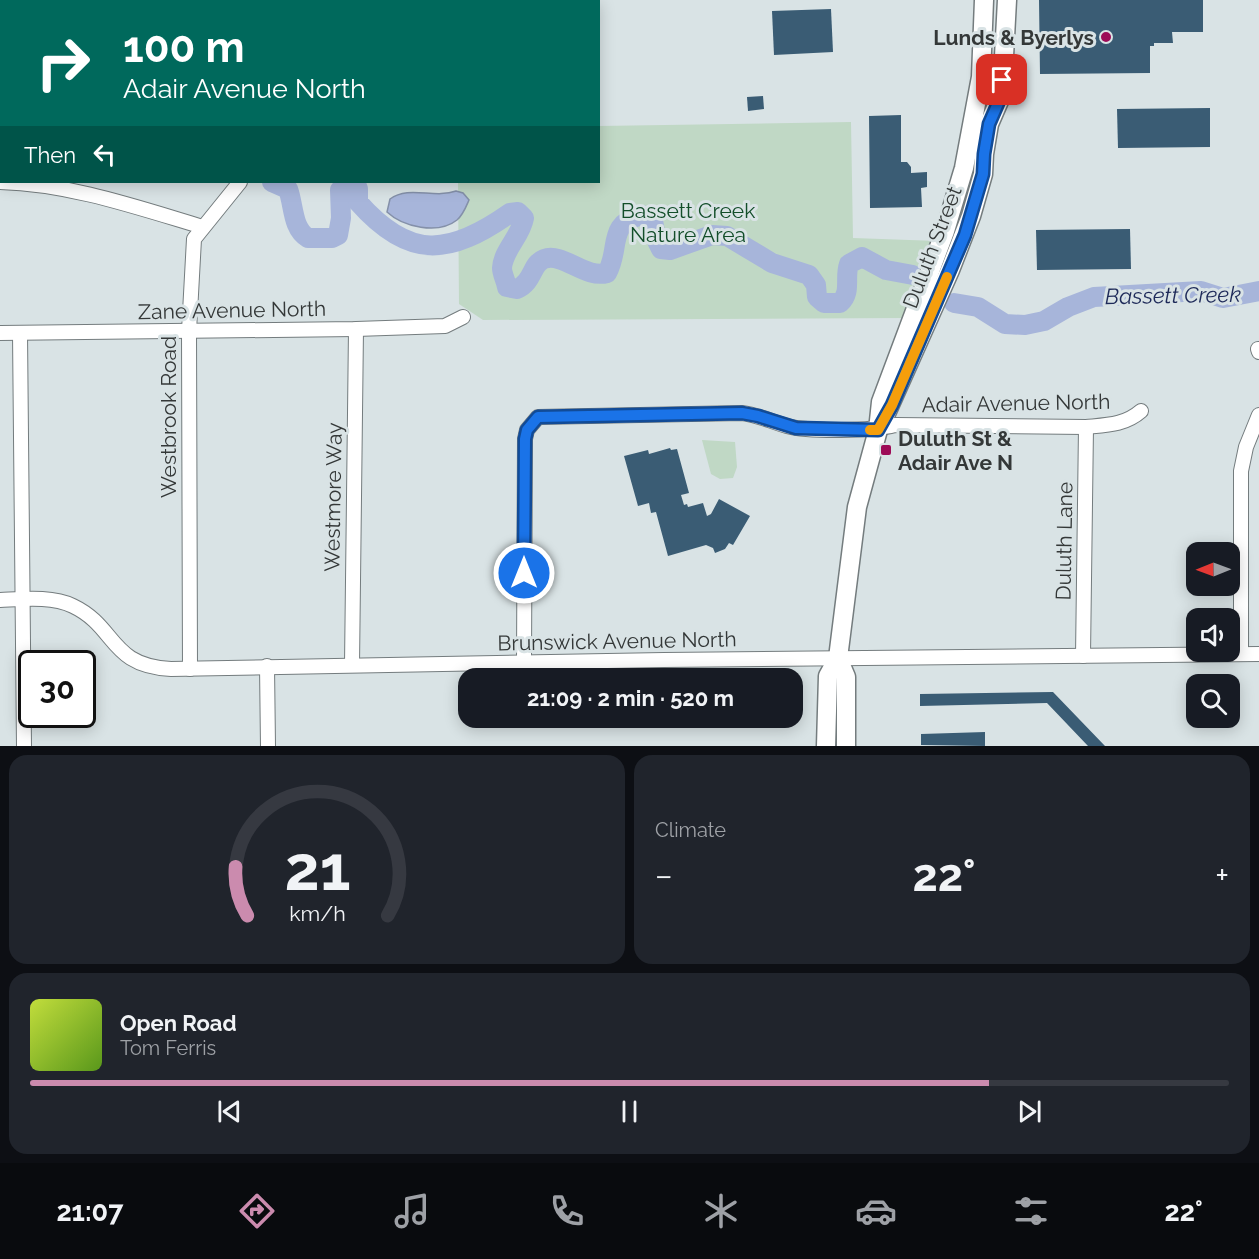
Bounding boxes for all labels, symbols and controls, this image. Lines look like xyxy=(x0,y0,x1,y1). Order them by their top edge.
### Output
text: 100 m xyxy=(123,23,245,72)
icon: right xyxy=(24,24,102,102)
place label: Lunds & Byerlys xyxy=(933,25,1094,50)
marker: Lunds & Byerlys xyxy=(1099,30,1113,44)
pin xyxy=(976,54,1027,105)
icon: arrive xyxy=(985,63,1018,96)
text: Adair Avenue North xyxy=(123,73,366,104)
icon: left xyxy=(88,138,121,171)
text: Then xyxy=(24,142,76,168)
street label: Duluth Street xyxy=(897,183,967,311)
park label: Bassett Creek Nature Area xyxy=(621,198,755,247)
water label: Bassett Creek xyxy=(1105,281,1241,309)
street label: Zane Avenue North xyxy=(138,296,326,324)
street label: Westbrook Road xyxy=(156,336,181,498)
street label: Adair Avenue North xyxy=(921,389,1111,417)
street label: Westmore Way xyxy=(319,422,347,572)
place label: Duluth St & Adair Ave N xyxy=(898,426,1013,475)
marker: Duluth St & Adair Ave N xyxy=(879,443,893,457)
street label: Duluth Lane xyxy=(1050,482,1078,600)
position arrow xyxy=(492,541,556,605)
north arrow xyxy=(1186,542,1240,596)
map controls xyxy=(1186,542,1240,728)
button: sound xyxy=(1186,608,1240,662)
street label: Brunswick Avenue North xyxy=(497,626,737,656)
speed limit sign: 30 xyxy=(18,650,96,728)
button: search xyxy=(1186,674,1240,728)
text: 21:09 · 2 min · 520 m xyxy=(527,685,734,711)
text: Climate xyxy=(655,818,726,842)
text: 21 xyxy=(284,831,350,905)
text: 22° xyxy=(912,849,976,902)
text: − xyxy=(655,856,673,895)
text: + xyxy=(1215,856,1229,895)
text: km/h xyxy=(289,902,345,927)
text: Open Road xyxy=(120,1010,237,1036)
text: Tom Ferris xyxy=(120,1036,216,1060)
icon: previous xyxy=(213,1095,246,1128)
icon: pause xyxy=(613,1095,646,1128)
icon: next xyxy=(1013,1095,1046,1128)
icon: directions xyxy=(236,1190,278,1232)
icon: music xyxy=(391,1190,433,1232)
icon: phone xyxy=(546,1190,588,1232)
icon: climate xyxy=(700,1190,742,1232)
icon: car xyxy=(855,1190,897,1232)
icon: filters xyxy=(1010,1190,1052,1232)
text: 21:07 xyxy=(56,1196,123,1227)
text: 22° xyxy=(1165,1196,1203,1227)

